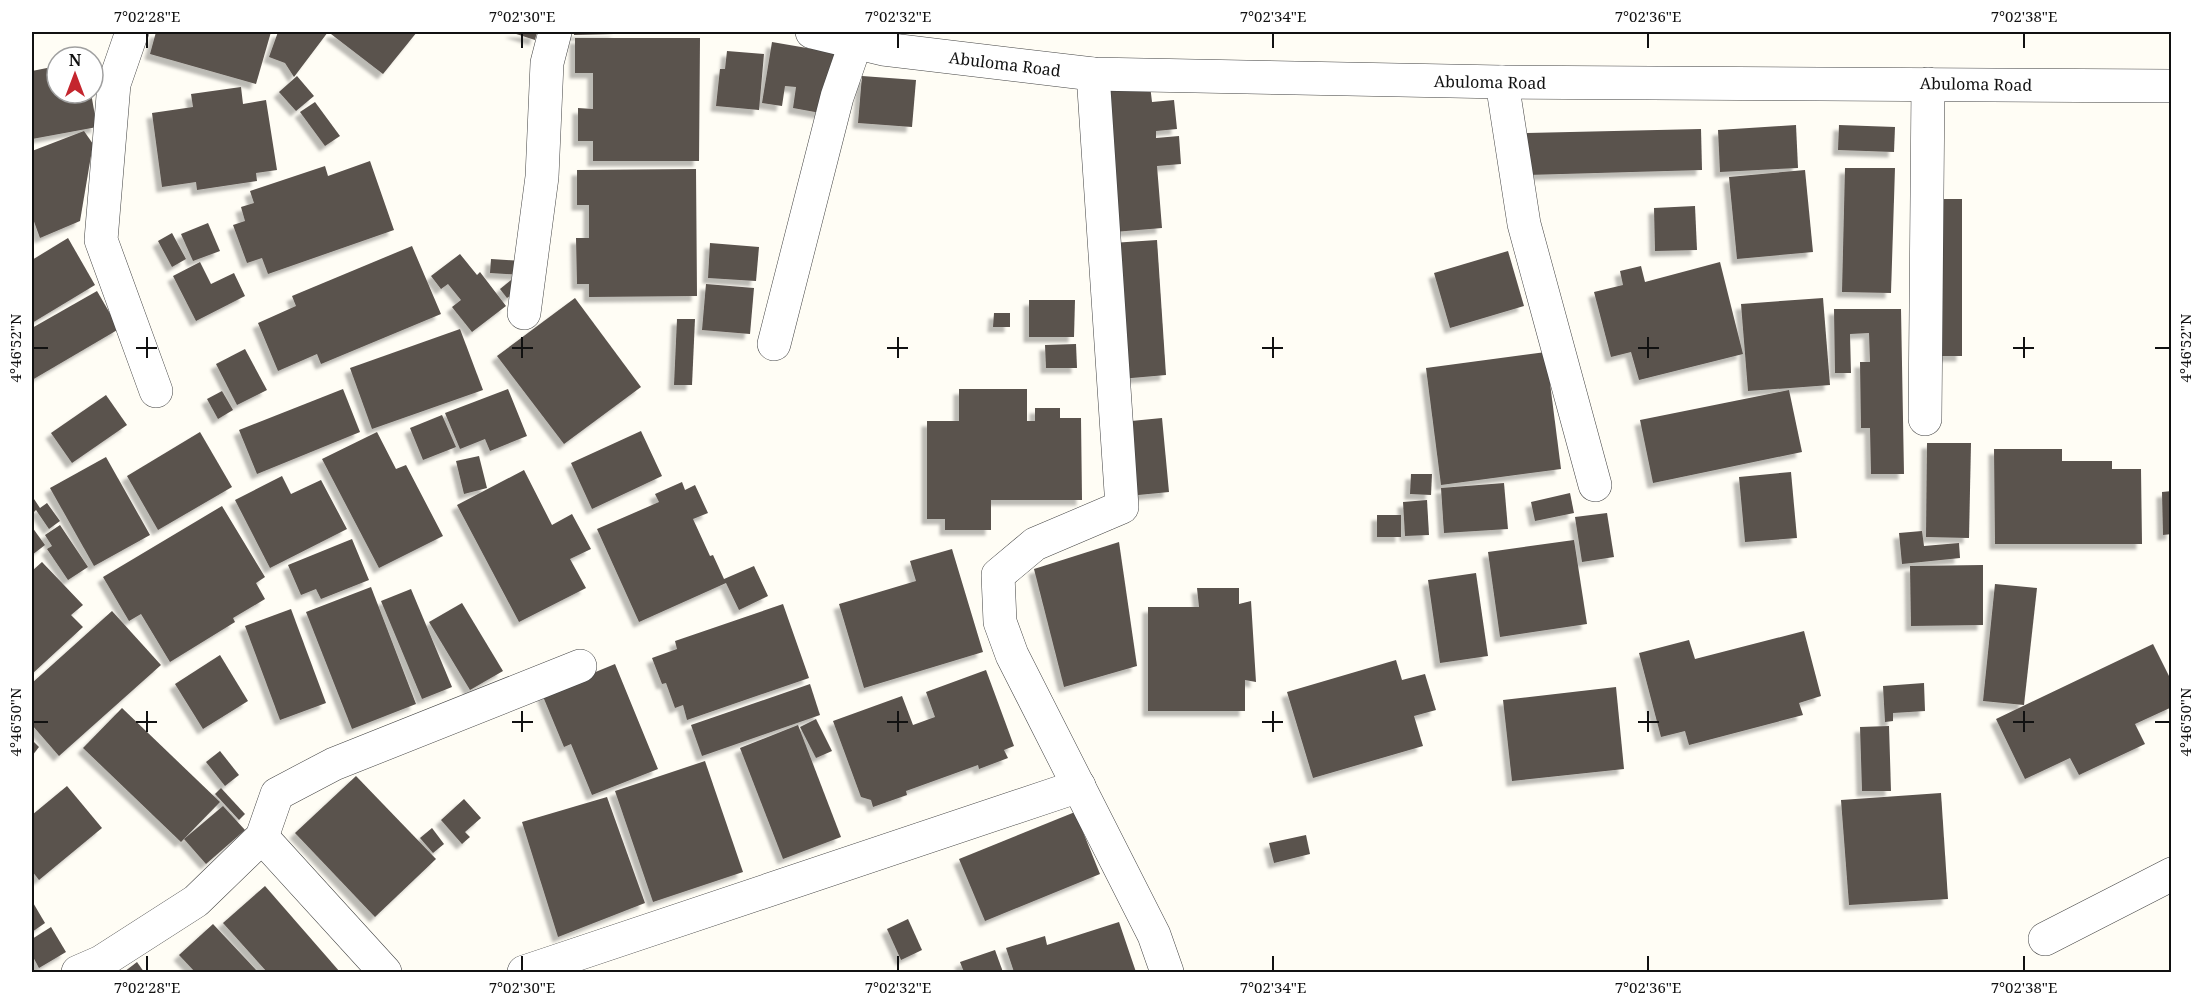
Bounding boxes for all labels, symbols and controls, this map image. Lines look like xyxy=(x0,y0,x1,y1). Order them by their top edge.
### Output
text: 7°02'28"E xyxy=(114,6,180,26)
text: 7°02'30"E xyxy=(489,6,555,26)
text: 7°02'32"E xyxy=(865,6,931,26)
text: 7°02'34"E xyxy=(1240,6,1306,26)
text: 7°02'36"E xyxy=(1615,6,1681,26)
text: 7°02'38"E xyxy=(1991,6,2057,26)
north arrow xyxy=(45,45,105,105)
street label: Abuloma Road xyxy=(948,46,1062,82)
text: N xyxy=(69,49,82,71)
street label: Abuloma Road xyxy=(1434,70,1547,94)
street label: Abuloma Road xyxy=(1920,72,2033,96)
text: 4°46'52"N xyxy=(5,313,25,382)
text: 4°46'52"N xyxy=(2175,313,2195,382)
text: 4°46'50"N xyxy=(5,687,25,756)
text: 4°46'50"N xyxy=(2175,687,2195,756)
text: 7°02'28"E xyxy=(114,977,180,997)
text: 7°02'30"E xyxy=(489,977,555,997)
text: 7°02'32"E xyxy=(865,977,931,997)
text: 7°02'34"E xyxy=(1240,977,1306,997)
text: 7°02'36"E xyxy=(1615,977,1681,997)
text: 7°02'38"E xyxy=(1991,977,2057,997)

